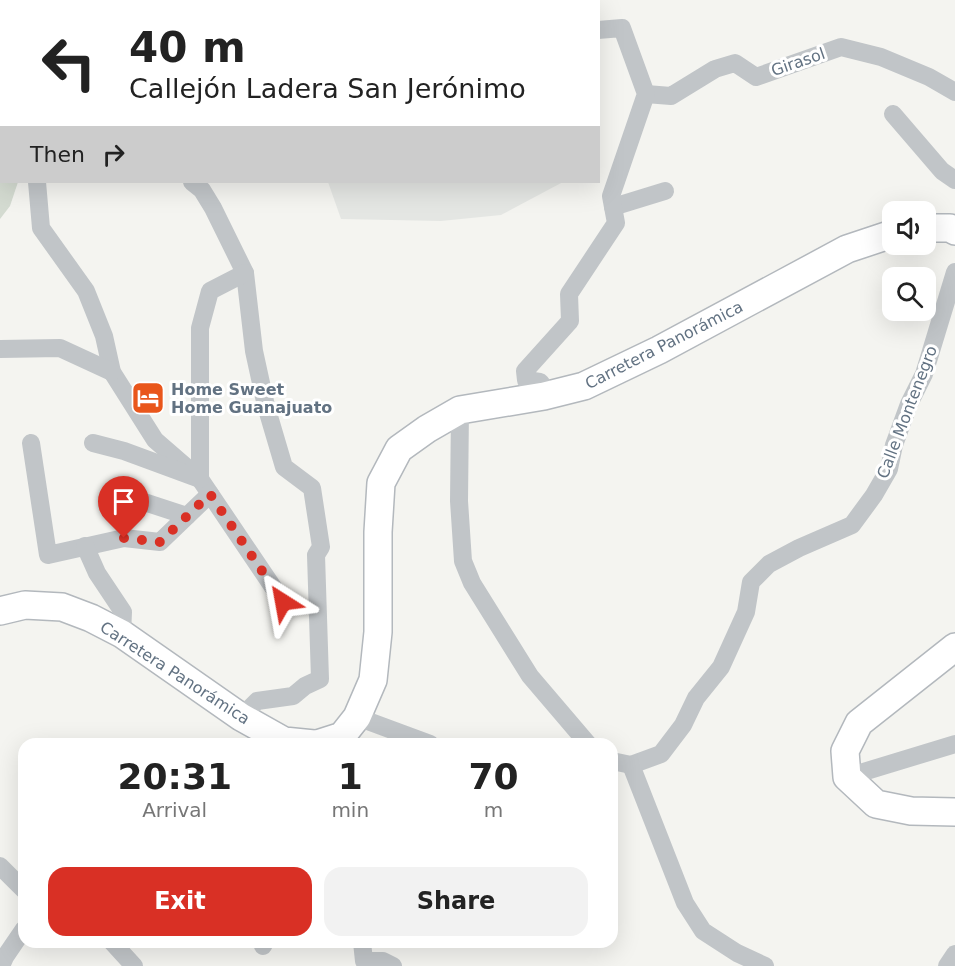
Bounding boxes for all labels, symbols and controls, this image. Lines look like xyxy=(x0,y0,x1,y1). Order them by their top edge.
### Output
text: 40 m xyxy=(129,23,246,72)
icon: left xyxy=(30,24,108,102)
street label: Girasol xyxy=(769,44,827,80)
text: Callejón Ladera San Jerónimo xyxy=(129,73,526,104)
icon: right xyxy=(97,138,130,171)
text: Then xyxy=(30,142,85,167)
map controls xyxy=(882,201,936,321)
button: sound xyxy=(882,201,936,255)
button: search xyxy=(882,267,936,321)
street label: Carretera Panorámica xyxy=(582,297,746,393)
street label: Calle Montenegro xyxy=(873,343,941,481)
hotel icon: Home Sweet Home Guanajuato xyxy=(130,380,166,416)
place label: Home Sweet Home Guanajuato xyxy=(171,380,332,417)
pin xyxy=(98,476,149,538)
icon: arrive xyxy=(107,485,140,518)
position arrow xyxy=(251,570,315,634)
street label: Carretera Panorámica xyxy=(97,617,253,729)
text: 20:31 xyxy=(117,756,232,797)
text: 1 xyxy=(338,756,363,797)
text: 70 xyxy=(468,756,519,797)
text: Arrival xyxy=(142,798,207,822)
text: min xyxy=(331,798,369,822)
text: m xyxy=(484,798,503,822)
button: Exit xyxy=(48,867,312,936)
button: Share xyxy=(324,867,588,936)

